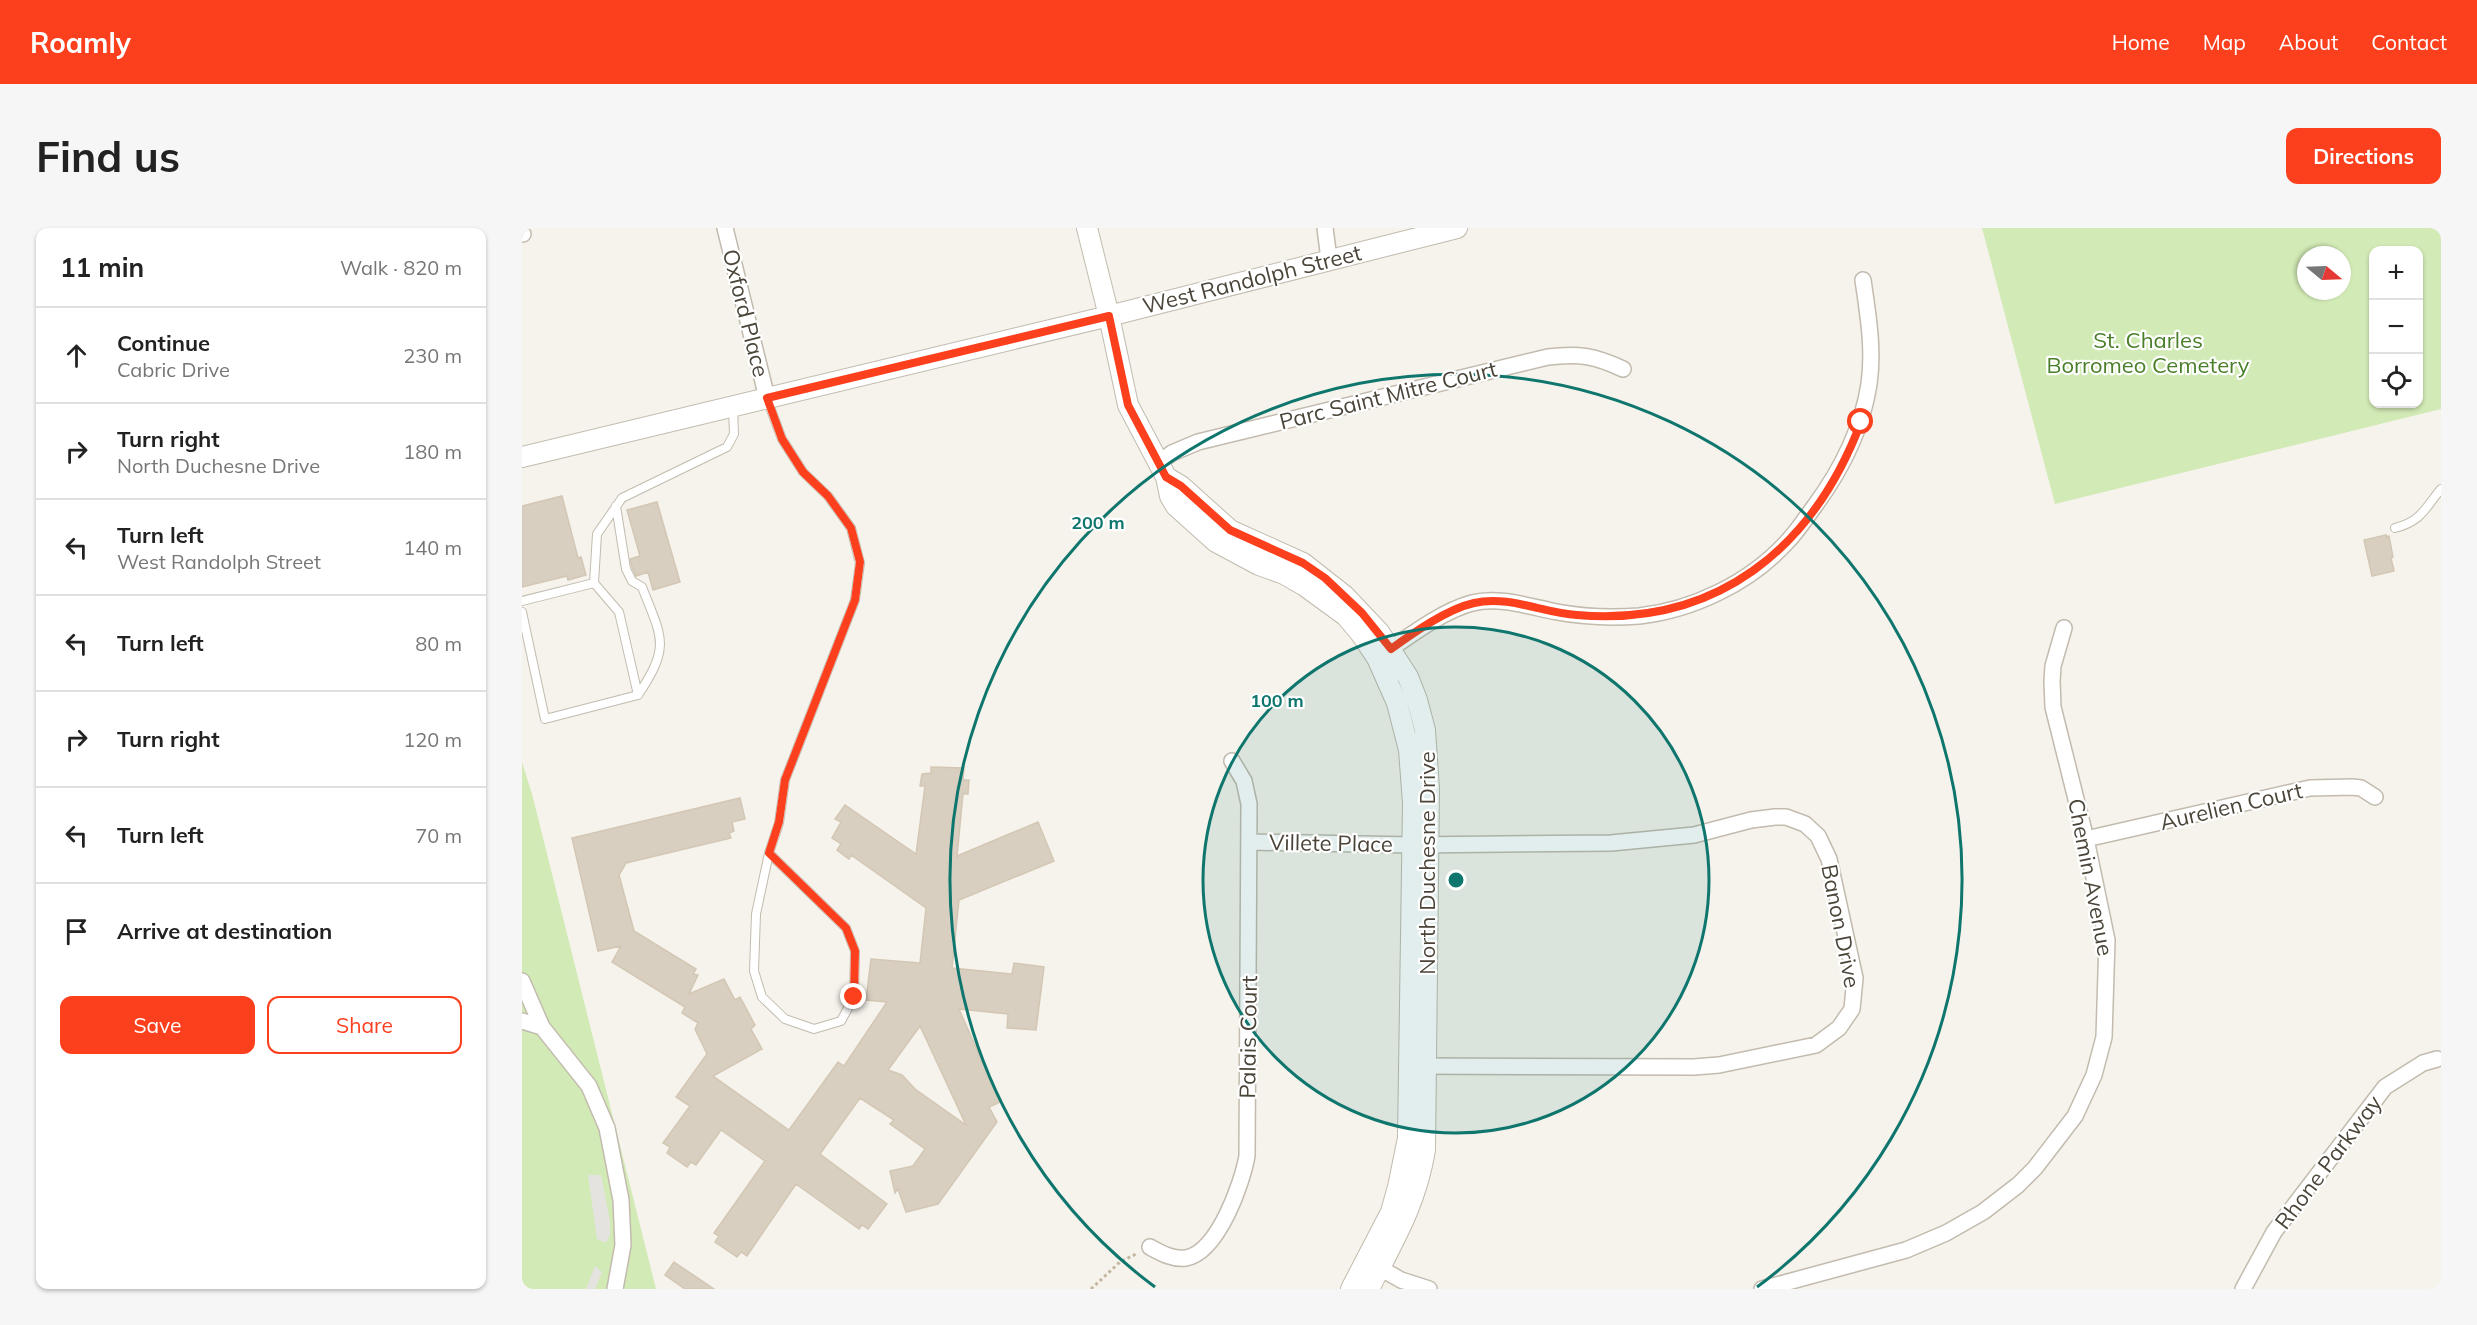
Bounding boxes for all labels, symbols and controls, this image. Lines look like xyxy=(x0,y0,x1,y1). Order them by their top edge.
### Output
text: Roamly xyxy=(30,25,131,60)
text: Home xyxy=(2112,29,2170,55)
text: Map xyxy=(2203,29,2246,55)
text: About xyxy=(2279,29,2338,55)
text: Contact xyxy=(2371,29,2447,55)
button: Directions xyxy=(2286,128,2441,184)
text: Find us xyxy=(36,130,180,183)
street label: West Randolph Street xyxy=(1140,238,1365,320)
street label: Oxford Place xyxy=(717,246,775,380)
north arrow xyxy=(2297,246,2351,300)
map controls xyxy=(2369,246,2423,408)
button: + xyxy=(2369,246,2423,300)
text: 11 min xyxy=(60,251,144,284)
text: Walk · 820 m xyxy=(340,255,462,280)
button: − xyxy=(2369,300,2423,354)
park label: St. Charles Borromeo Cemetery xyxy=(2047,326,2250,379)
text: Continue xyxy=(117,329,210,357)
icon: ahead xyxy=(60,339,93,372)
text: 230 m xyxy=(403,343,462,368)
street label: Parc Saint Mitre Court xyxy=(1276,354,1500,436)
button: locate xyxy=(2369,354,2423,408)
text: Cabric Drive xyxy=(117,357,230,382)
route start xyxy=(1847,408,1873,434)
text: Turn right xyxy=(117,425,220,453)
icon: right xyxy=(60,435,93,468)
text: 180 m xyxy=(403,439,462,464)
text: North Duchesne Drive xyxy=(117,453,320,478)
text: 200 m xyxy=(1071,511,1125,534)
text: Turn left xyxy=(117,521,204,549)
icon: left xyxy=(60,531,93,564)
text: 140 m xyxy=(403,535,462,560)
text: West Randolph Street xyxy=(117,549,321,574)
icon: left xyxy=(60,627,93,660)
text: Turn left xyxy=(117,629,204,657)
text: 80 m xyxy=(415,631,462,656)
text: 100 m xyxy=(1250,689,1304,712)
icon: right xyxy=(60,723,93,756)
text: Turn right xyxy=(117,725,220,753)
text: 120 m xyxy=(403,727,462,752)
street label: North Duchesne Drive xyxy=(1413,751,1441,975)
street label: Aurelien Court xyxy=(2157,776,2305,836)
street label: Chemin Avenue xyxy=(2062,796,2120,958)
icon: left xyxy=(60,819,93,852)
text: Turn left xyxy=(117,821,204,849)
text: 70 m xyxy=(415,823,462,848)
street label: Villete Place xyxy=(1269,828,1393,858)
street label: Banon Drive xyxy=(1815,862,1867,990)
centre of rings xyxy=(1446,870,1466,890)
icon: arrive xyxy=(60,915,93,948)
text: Arrive at destination xyxy=(117,917,332,945)
street label: Palais Court xyxy=(1233,975,1263,1099)
route end xyxy=(840,983,866,1009)
button: Save xyxy=(60,996,255,1054)
button: Share xyxy=(267,996,462,1054)
street label: Rhone Parkway xyxy=(2268,1089,2388,1235)

